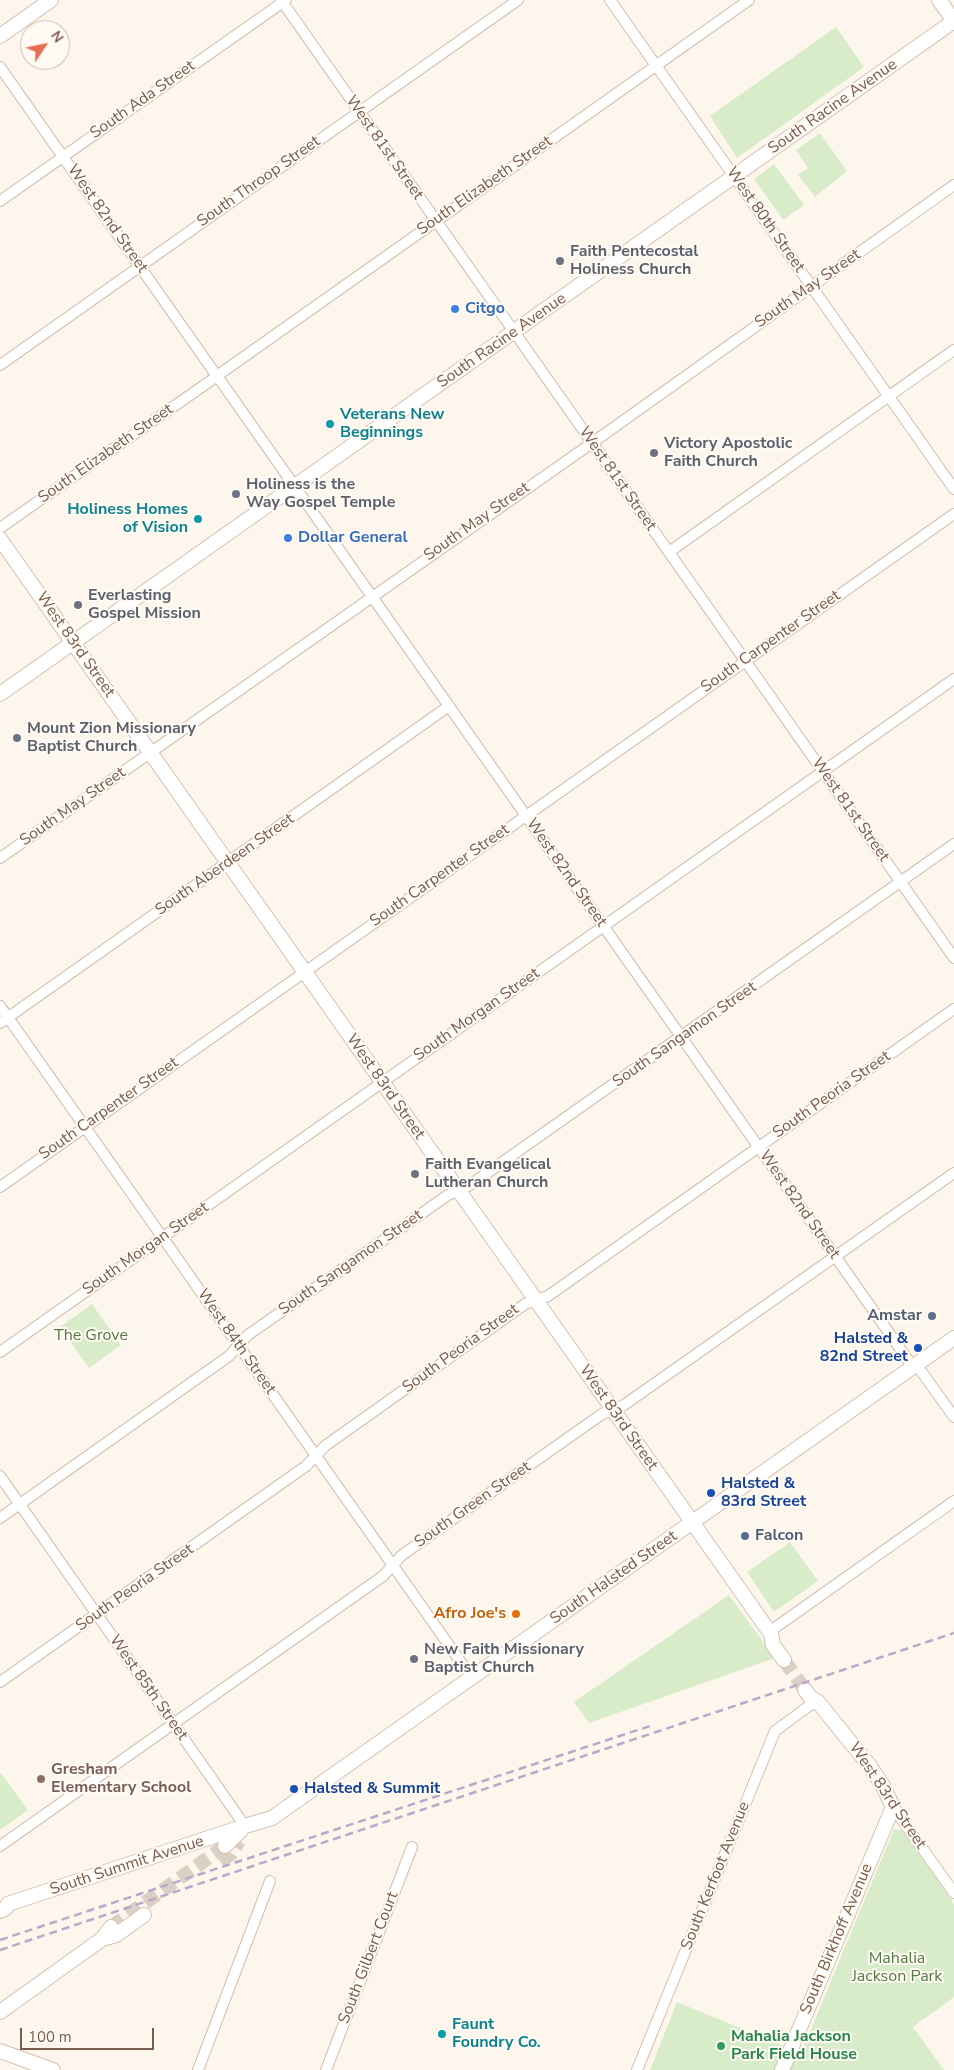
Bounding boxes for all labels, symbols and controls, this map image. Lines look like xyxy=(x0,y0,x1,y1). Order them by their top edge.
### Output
north arrow xyxy=(20,20,70,70)
text: N xyxy=(46,27,68,47)
street label: South Racine Avenue xyxy=(765,55,901,159)
street label: South Ada Street xyxy=(87,57,199,143)
street label: West 81st Street xyxy=(341,92,427,204)
street label: South Throop Street xyxy=(194,132,324,232)
street label: South Elizabeth Street xyxy=(414,132,556,240)
street label: West 82nd Street xyxy=(62,161,152,277)
street label: West 80th Street xyxy=(722,164,808,276)
place label: Faith Pentecostal Holiness Church xyxy=(570,242,698,280)
street label: South May Street xyxy=(751,245,865,333)
marker: Faith Pentecostal Holiness Church xyxy=(554,255,566,267)
street label: South Racine Avenue xyxy=(434,289,570,393)
place label: Citgo xyxy=(465,299,505,319)
marker: Citgo xyxy=(449,303,461,315)
street label: South Elizabeth Street xyxy=(35,400,177,508)
place label: Veterans New Beginnings xyxy=(340,405,444,443)
marker: Veterans New Beginnings xyxy=(324,418,336,430)
street label: West 81st Street xyxy=(574,423,660,535)
place label: Victory Apostolic Faith Church xyxy=(664,434,792,472)
marker: Victory Apostolic Faith Church xyxy=(648,447,660,459)
place label: Holiness is the Way Gospel Temple xyxy=(246,475,395,513)
street label: South May Street xyxy=(420,478,534,566)
marker: Holiness is the Way Gospel Temple xyxy=(230,488,242,500)
place label: Holiness Homes of Vision xyxy=(67,500,188,538)
marker: Holiness Homes of Vision xyxy=(192,513,204,525)
place label: Dollar General xyxy=(298,528,407,548)
marker: Dollar General xyxy=(282,532,294,544)
place label: Everlasting Gospel Mission xyxy=(88,586,201,624)
street label: South Carpenter Street xyxy=(698,587,844,697)
street label: West 83rd Street xyxy=(31,589,119,701)
marker: Everlasting Gospel Mission xyxy=(72,599,84,611)
place label: Mount Zion Missionary Baptist Church xyxy=(27,719,196,757)
marker: Mount Zion Missionary Baptist Church xyxy=(11,732,23,744)
street label: West 81st Street xyxy=(807,754,893,866)
street label: South May Street xyxy=(16,763,130,851)
street label: South Aberdeen Street xyxy=(152,810,298,920)
street label: West 82nd Street xyxy=(521,815,611,931)
street label: South Carpenter Street xyxy=(367,821,513,931)
street label: South Morgan Street xyxy=(410,964,544,1066)
street label: South Sangamon Street xyxy=(609,978,761,1092)
street label: West 83rd Street xyxy=(341,1031,429,1143)
street label: South Peoria Street xyxy=(769,1047,895,1143)
street label: South Carpenter Street xyxy=(36,1054,182,1164)
street label: West 82nd Street xyxy=(754,1147,844,1263)
place label: Faith Evangelical Lutheran Church xyxy=(425,1155,551,1193)
marker: Faith Evangelical Lutheran Church xyxy=(409,1168,421,1180)
street label: South Morgan Street xyxy=(79,1198,213,1300)
street label: South Sangamon Street xyxy=(275,1206,427,1320)
street label: West 84th Street xyxy=(193,1286,279,1398)
street label: South Peoria Street xyxy=(399,1300,523,1398)
place label: Amstar xyxy=(867,1306,922,1326)
marker: Amstar xyxy=(926,1310,938,1322)
park label: The Grove xyxy=(54,1326,128,1346)
place label: Halsted & 82nd Street xyxy=(820,1329,908,1367)
marker: Halsted & 82nd Street xyxy=(912,1342,924,1354)
street label: West 83rd Street xyxy=(574,1362,662,1474)
street label: South Green Street xyxy=(411,1458,535,1552)
place label: Halsted & 83rd Street xyxy=(721,1474,806,1512)
marker: Halsted & 83rd Street xyxy=(705,1487,717,1499)
place label: Falcon xyxy=(755,1526,803,1546)
street label: South Halsted Street xyxy=(547,1527,681,1629)
marker: Falcon xyxy=(739,1530,751,1542)
street label: South Peoria Street xyxy=(72,1540,198,1636)
place label: Afro Joe's xyxy=(434,1604,506,1624)
marker: Afro Joe's xyxy=(510,1608,522,1620)
street label: West 85th Street xyxy=(105,1632,191,1744)
place label: New Faith Missionary Baptist Church xyxy=(424,1640,584,1678)
marker: New Faith Missionary Baptist Church xyxy=(408,1653,420,1665)
street label: West 83rd Street xyxy=(844,1739,930,1853)
place label: Gresham Elementary School xyxy=(51,1760,191,1798)
marker: Gresham Elementary School xyxy=(35,1773,47,1785)
place label: Halsted & Summit xyxy=(304,1779,440,1799)
marker: Halsted & Summit xyxy=(288,1783,300,1795)
street label: South Kerfoot Avenue xyxy=(678,1799,754,1953)
street label: South Summit Avenue xyxy=(48,1832,206,1900)
street label: South Birkhoff Avenue xyxy=(797,1861,877,2017)
street label: South Gilbert Court xyxy=(335,1889,403,2027)
park label: Mahalia Jackson Park xyxy=(852,1949,942,1987)
place label: Faunt Foundry Co. xyxy=(452,2015,541,2053)
scale bar xyxy=(22,2018,156,2050)
text: 100 m xyxy=(28,2027,72,2047)
place label: Mahalia Jackson Park Field House xyxy=(731,2027,857,2065)
marker: Faunt Foundry Co. xyxy=(436,2028,448,2040)
marker: Mahalia Jackson Park Field House xyxy=(715,2040,727,2052)

